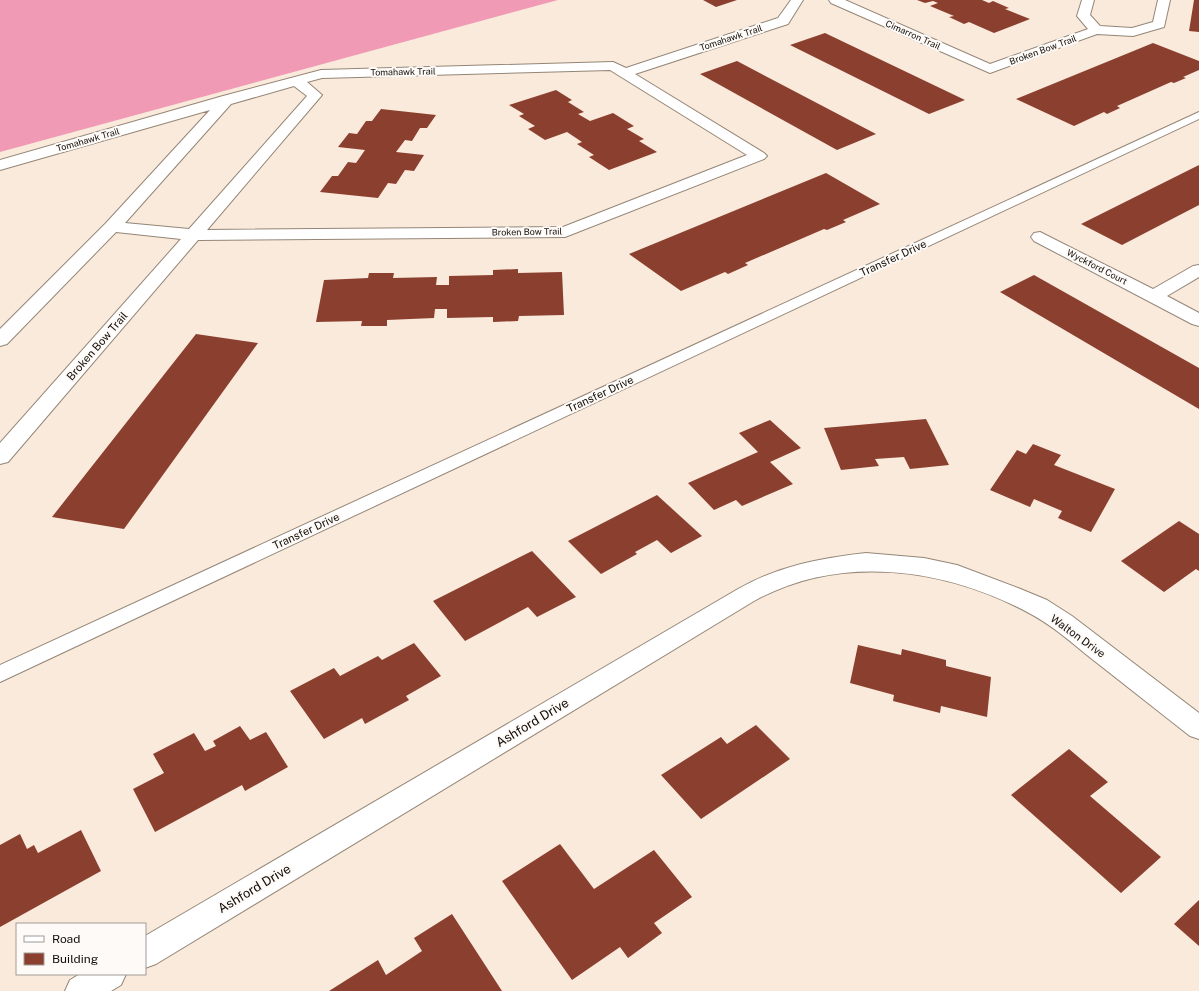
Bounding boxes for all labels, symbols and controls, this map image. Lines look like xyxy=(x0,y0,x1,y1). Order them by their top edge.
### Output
street label: Cimarron Trail xyxy=(884,18,943,52)
street label: Tomahawk Trail xyxy=(698,22,764,53)
street label: Broken Bow Trail xyxy=(1008,32,1078,67)
street label: Tomahawk Trail xyxy=(370,65,436,78)
street label: Tomahawk Trail xyxy=(55,125,121,154)
street label: Broken Bow Trail xyxy=(492,225,563,238)
street label: Transfer Drive xyxy=(858,237,928,279)
street label: Wyckford Court xyxy=(1065,247,1130,287)
street label: Broken Bow Trail xyxy=(64,310,130,382)
street label: Transfer Drive xyxy=(565,373,635,415)
street label: Transfer Drive xyxy=(271,510,341,552)
street label: Walton Drive xyxy=(1048,612,1108,660)
street label: Ashford Drive xyxy=(493,695,571,750)
street label: Ashford Drive xyxy=(215,861,293,916)
legend xyxy=(16,923,146,975)
text: Road xyxy=(52,932,80,946)
text: Building xyxy=(52,952,98,966)

